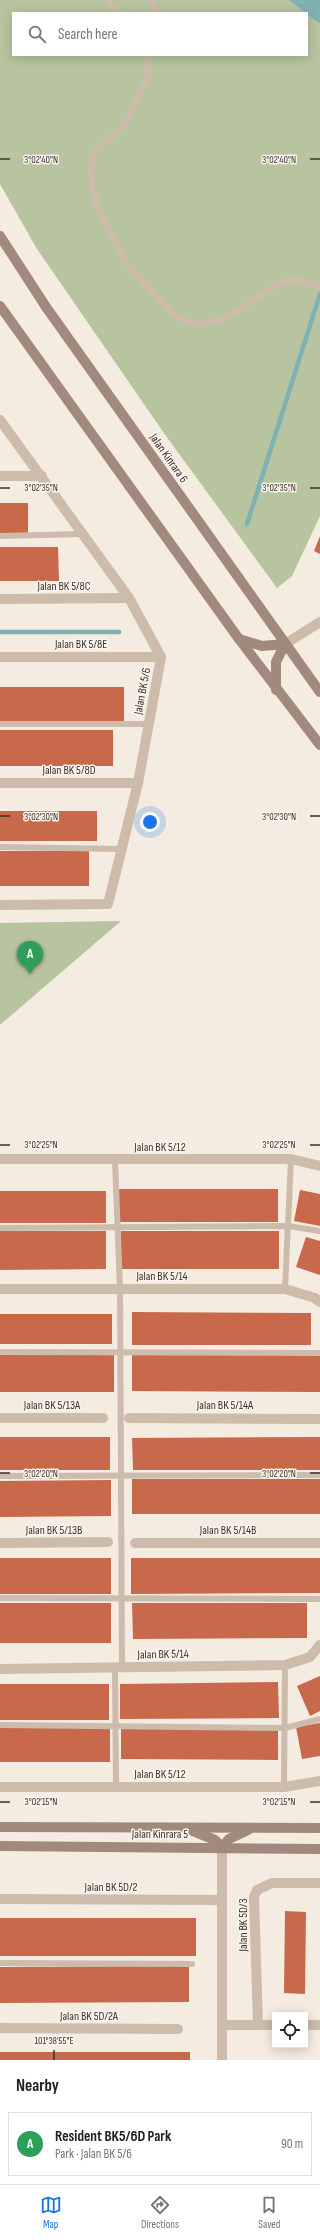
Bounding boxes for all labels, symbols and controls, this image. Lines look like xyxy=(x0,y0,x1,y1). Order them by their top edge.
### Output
search box xyxy=(12,12,308,56)
icon: search xyxy=(26,23,48,45)
text: Search here xyxy=(58,25,118,44)
text: 3°02'40"N xyxy=(24,154,58,166)
text: 3°02'40"N xyxy=(262,154,296,166)
street label: Jalan Kinrara 6 xyxy=(146,430,191,486)
text: 3°02'35"N xyxy=(24,482,58,494)
text: 3°02'35"N xyxy=(262,482,296,494)
street label: Jalan BK 5/8C xyxy=(36,579,91,594)
street label: Jalan BK 5/8E xyxy=(54,637,107,652)
street label: Jalan BK 5/6 xyxy=(130,666,154,717)
street label: Jalan BK 5/8D xyxy=(41,763,96,778)
text: 3°02'30"N xyxy=(24,811,58,823)
text: 3°02'30"N xyxy=(262,811,296,823)
your location xyxy=(140,812,160,832)
pin: A xyxy=(17,941,43,974)
text: 3°02'25"N xyxy=(24,1139,58,1151)
text: 3°02'25"N xyxy=(262,1139,296,1151)
street label: Jalan BK 5/12 xyxy=(133,1140,186,1155)
street label: Jalan BK 5/14 xyxy=(135,1269,188,1284)
street label: Jalan BK 5/13A xyxy=(23,1398,81,1413)
street label: Jalan BK 5/14A xyxy=(196,1398,254,1413)
text: 3°02'20"N xyxy=(24,1468,58,1480)
text: 3°02'20"N xyxy=(262,1468,296,1480)
street label: Jalan BK 5/13B xyxy=(25,1523,82,1538)
street label: Jalan BK 5/14B xyxy=(199,1523,256,1538)
street label: Jalan BK 5/14 xyxy=(136,1647,189,1662)
street label: Jalan BK 5/12 xyxy=(133,1767,186,1782)
text: 3°02'15"N xyxy=(25,1796,57,1808)
text: 3°02'15"N xyxy=(263,1796,295,1808)
street label: Jalan Kinrara 5 xyxy=(131,1827,188,1842)
street label: Jalan BK 5D/2 xyxy=(84,1880,137,1895)
street label: Jalan BK 5D/3 xyxy=(236,1899,251,1952)
street label: Jalan BK 5D/2A xyxy=(59,2009,119,2024)
map controls xyxy=(272,2012,308,2048)
button: locate xyxy=(272,2012,308,2048)
text: 101°38'55"E xyxy=(34,2035,74,2047)
text: Nearby xyxy=(16,2076,59,2096)
text: Resident BK5/6D Park xyxy=(55,2127,171,2146)
text: A xyxy=(27,2136,33,2152)
text: 90 m xyxy=(281,2136,303,2152)
text: Park · Jalan BK 5/6 xyxy=(55,2146,132,2162)
tab: Map xyxy=(40,2194,62,2231)
tab: Directions xyxy=(141,2194,179,2231)
tab: Saved xyxy=(258,2194,280,2231)

